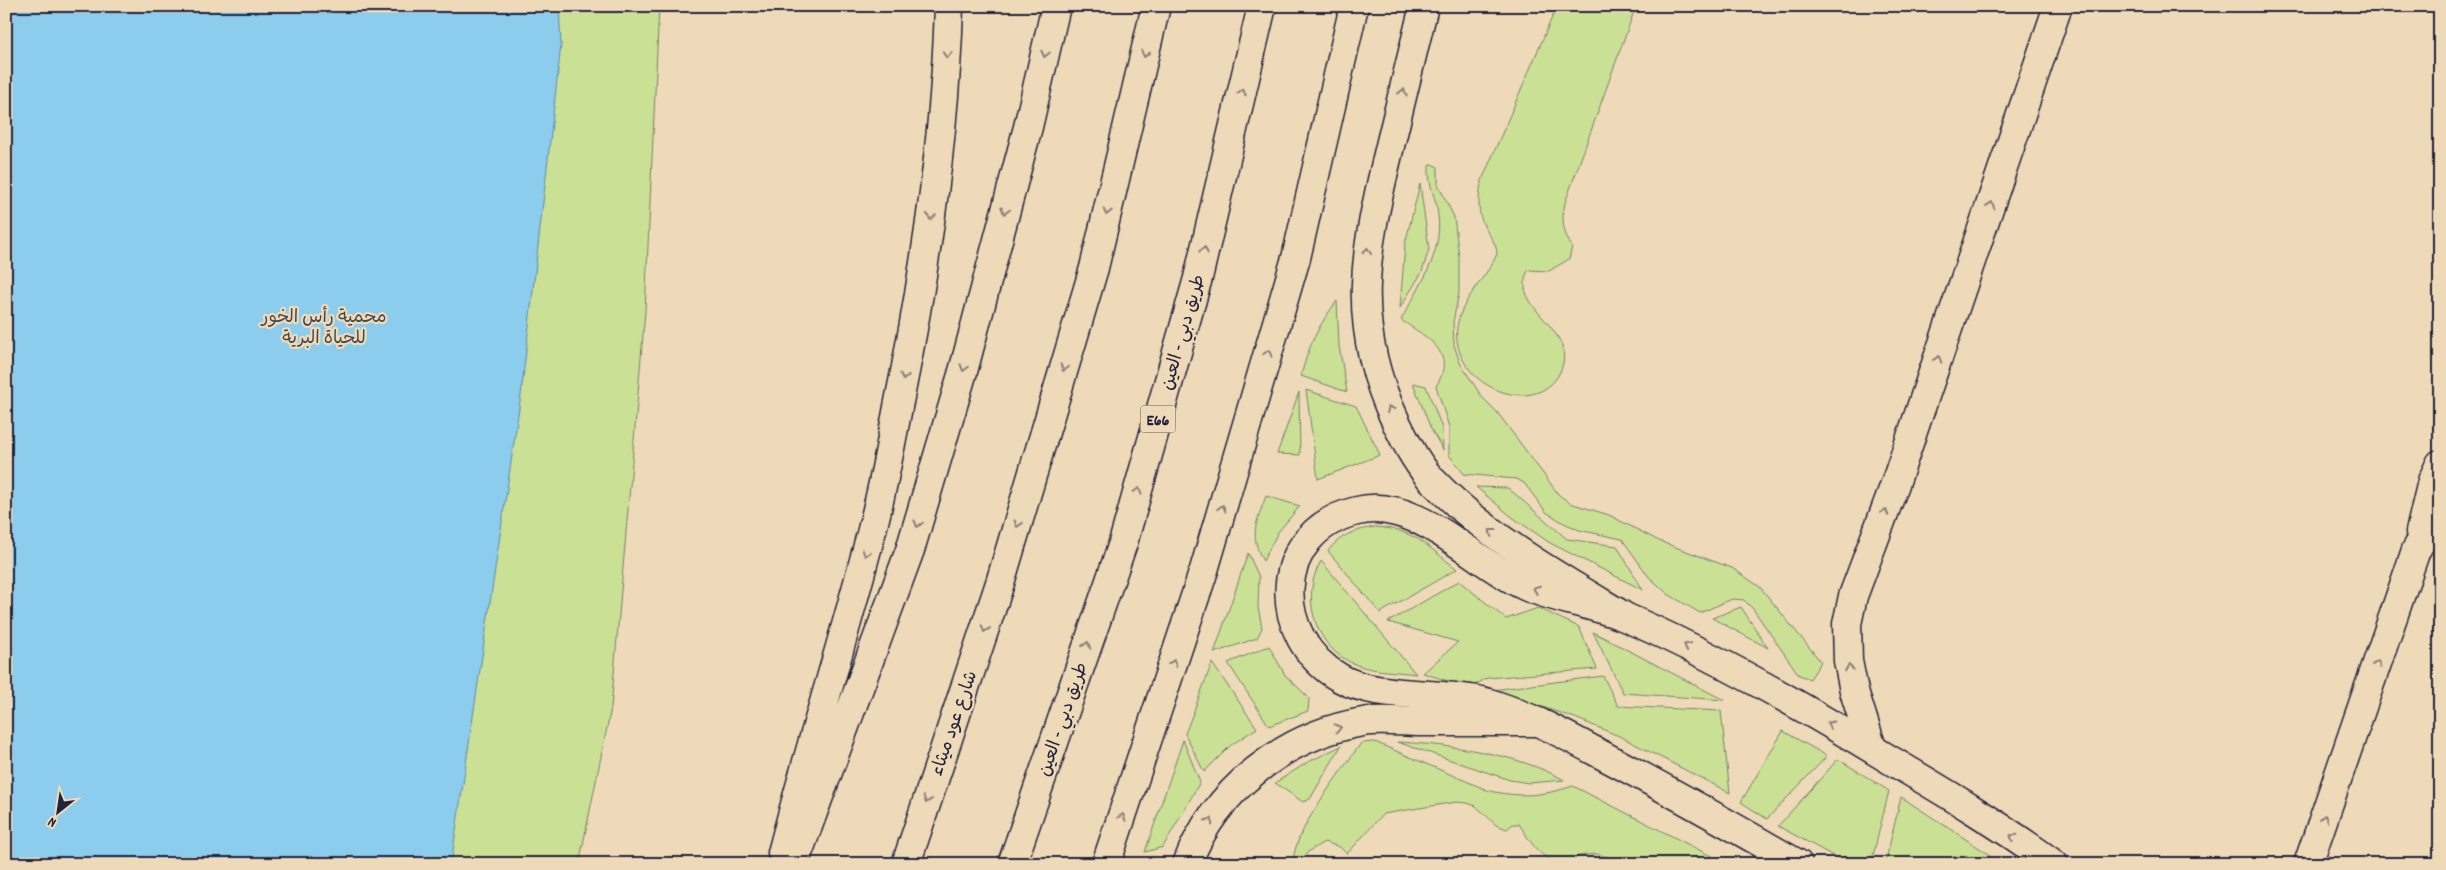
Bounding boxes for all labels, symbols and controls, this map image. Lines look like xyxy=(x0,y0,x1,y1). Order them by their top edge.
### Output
one-way arrow xyxy=(1040,49,1051,58)
one-way arrow xyxy=(1140,49,1151,58)
one-way arrow xyxy=(942,51,953,59)
one-way arrow xyxy=(1236,87,1247,96)
one-way arrow xyxy=(1397,88,1408,97)
one-way arrow xyxy=(1985,201,1995,209)
one-way arrow xyxy=(1000,207,1011,216)
one-way arrow xyxy=(1102,207,1113,216)
one-way arrow xyxy=(926,213,937,221)
one-way arrow xyxy=(1198,245,1209,254)
one-way arrow xyxy=(1362,246,1372,255)
street label: طريق دبي - العين xyxy=(1156,272,1214,394)
park label: محمية رأس الخور للحياة البرية xyxy=(260,306,386,352)
one-way arrow xyxy=(1263,349,1273,357)
one-way arrow xyxy=(1933,355,1943,363)
one-way arrow xyxy=(959,364,969,372)
one-way arrow xyxy=(1059,364,1069,372)
one-way arrow xyxy=(900,372,910,381)
one-way arrow xyxy=(1386,405,1396,414)
road number: E66 xyxy=(1140,406,1176,432)
one-way arrow xyxy=(1132,487,1142,495)
one-way arrow xyxy=(1217,505,1227,513)
one-way arrow xyxy=(1879,508,1889,517)
one-way arrow xyxy=(913,520,923,528)
one-way arrow xyxy=(1013,520,1023,528)
one-way arrow xyxy=(1489,530,1498,538)
one-way arrow xyxy=(861,548,871,556)
one-way arrow xyxy=(1532,585,1540,595)
one-way arrow xyxy=(980,625,990,633)
one-way arrow xyxy=(1082,642,1092,650)
one-way arrow xyxy=(1684,642,1693,652)
street label: طريق دبي - العين xyxy=(1033,659,1097,781)
one-way arrow xyxy=(1167,660,1177,668)
one-way arrow xyxy=(2371,660,2381,669)
one-way arrow xyxy=(1845,664,1855,672)
street label: شارع عود ميثاء xyxy=(926,668,985,780)
one-way arrow xyxy=(1827,720,1836,730)
one-way arrow xyxy=(1334,723,1343,734)
north arrow xyxy=(32,788,82,838)
one-way arrow xyxy=(923,795,933,804)
text: N xyxy=(44,811,60,832)
one-way arrow xyxy=(1116,814,1126,822)
one-way arrow xyxy=(2318,814,2328,822)
one-way arrow xyxy=(1204,817,1213,827)
one-way arrow xyxy=(2009,834,2019,843)

